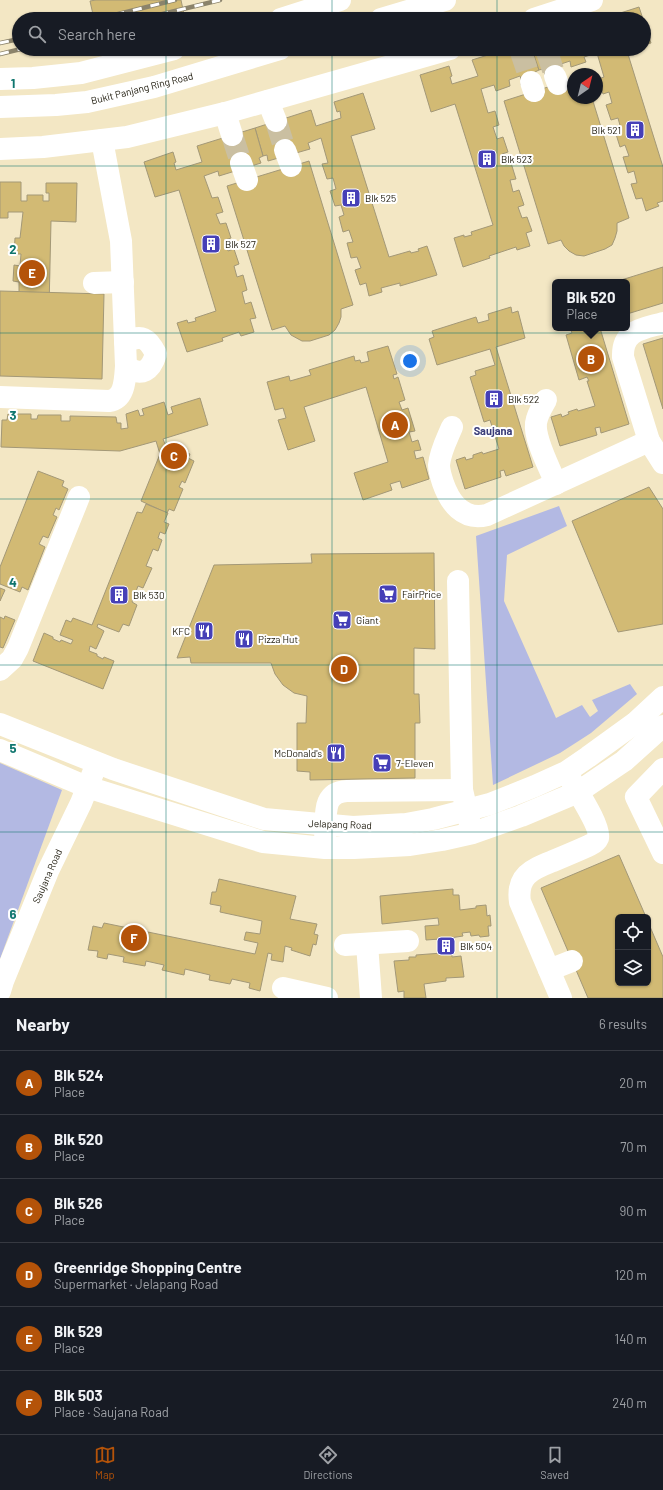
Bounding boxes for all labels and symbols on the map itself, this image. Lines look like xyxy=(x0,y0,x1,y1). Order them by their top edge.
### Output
north arrow xyxy=(567,68,603,104)
street label: Bukit Panjang Ring Road xyxy=(90,69,194,107)
text: 1 xyxy=(11,75,15,91)
building icon: Blk 521 xyxy=(624,119,646,141)
place label: Blk 521 xyxy=(592,124,621,136)
building icon: Blk 523 xyxy=(476,148,498,170)
place label: Blk 523 xyxy=(501,153,532,165)
building icon: Blk 525 xyxy=(340,187,362,209)
place label: Blk 525 xyxy=(365,192,396,204)
building icon: Blk 527 xyxy=(200,233,222,255)
place label: Blk 527 xyxy=(225,238,256,250)
text: 2 xyxy=(9,241,17,257)
pin: E xyxy=(19,258,45,288)
pin: B xyxy=(578,344,604,374)
your location xyxy=(400,351,420,371)
building icon: Blk 522 xyxy=(483,388,505,410)
place label: Blk 522 xyxy=(508,393,539,405)
text: 3 xyxy=(9,407,17,423)
pin: A xyxy=(382,410,408,440)
district label: Saujana xyxy=(474,424,513,437)
pin: C xyxy=(161,441,187,471)
text: 4 xyxy=(9,574,17,590)
supermarket icon: FairPrice xyxy=(377,583,399,605)
building icon: Blk 530 xyxy=(108,584,130,606)
place label: FairPrice xyxy=(402,588,441,600)
place label: Blk 530 xyxy=(133,589,165,601)
supermarket icon: Giant xyxy=(331,609,353,631)
place label: Giant xyxy=(356,614,379,626)
restaurant icon: KFC xyxy=(193,620,215,642)
place label: KFC xyxy=(172,625,190,637)
restaurant icon: Pizza Hut xyxy=(233,628,255,650)
place label: Pizza Hut xyxy=(258,633,298,645)
pin: D xyxy=(331,654,357,684)
text: 5 xyxy=(9,740,17,756)
restaurant icon: McDonald's xyxy=(325,742,347,764)
place label: McDonald's xyxy=(274,747,322,759)
supermarket icon: 7-Eleven xyxy=(371,752,393,774)
place label: 7-Eleven xyxy=(396,757,434,769)
street label: Jelapang Road xyxy=(308,817,372,831)
street label: Saujana Road xyxy=(30,847,64,905)
text: 6 xyxy=(10,906,17,922)
pin: F xyxy=(121,923,147,953)
building icon: Blk 504 xyxy=(435,935,457,957)
place label: Blk 504 xyxy=(460,940,492,952)

